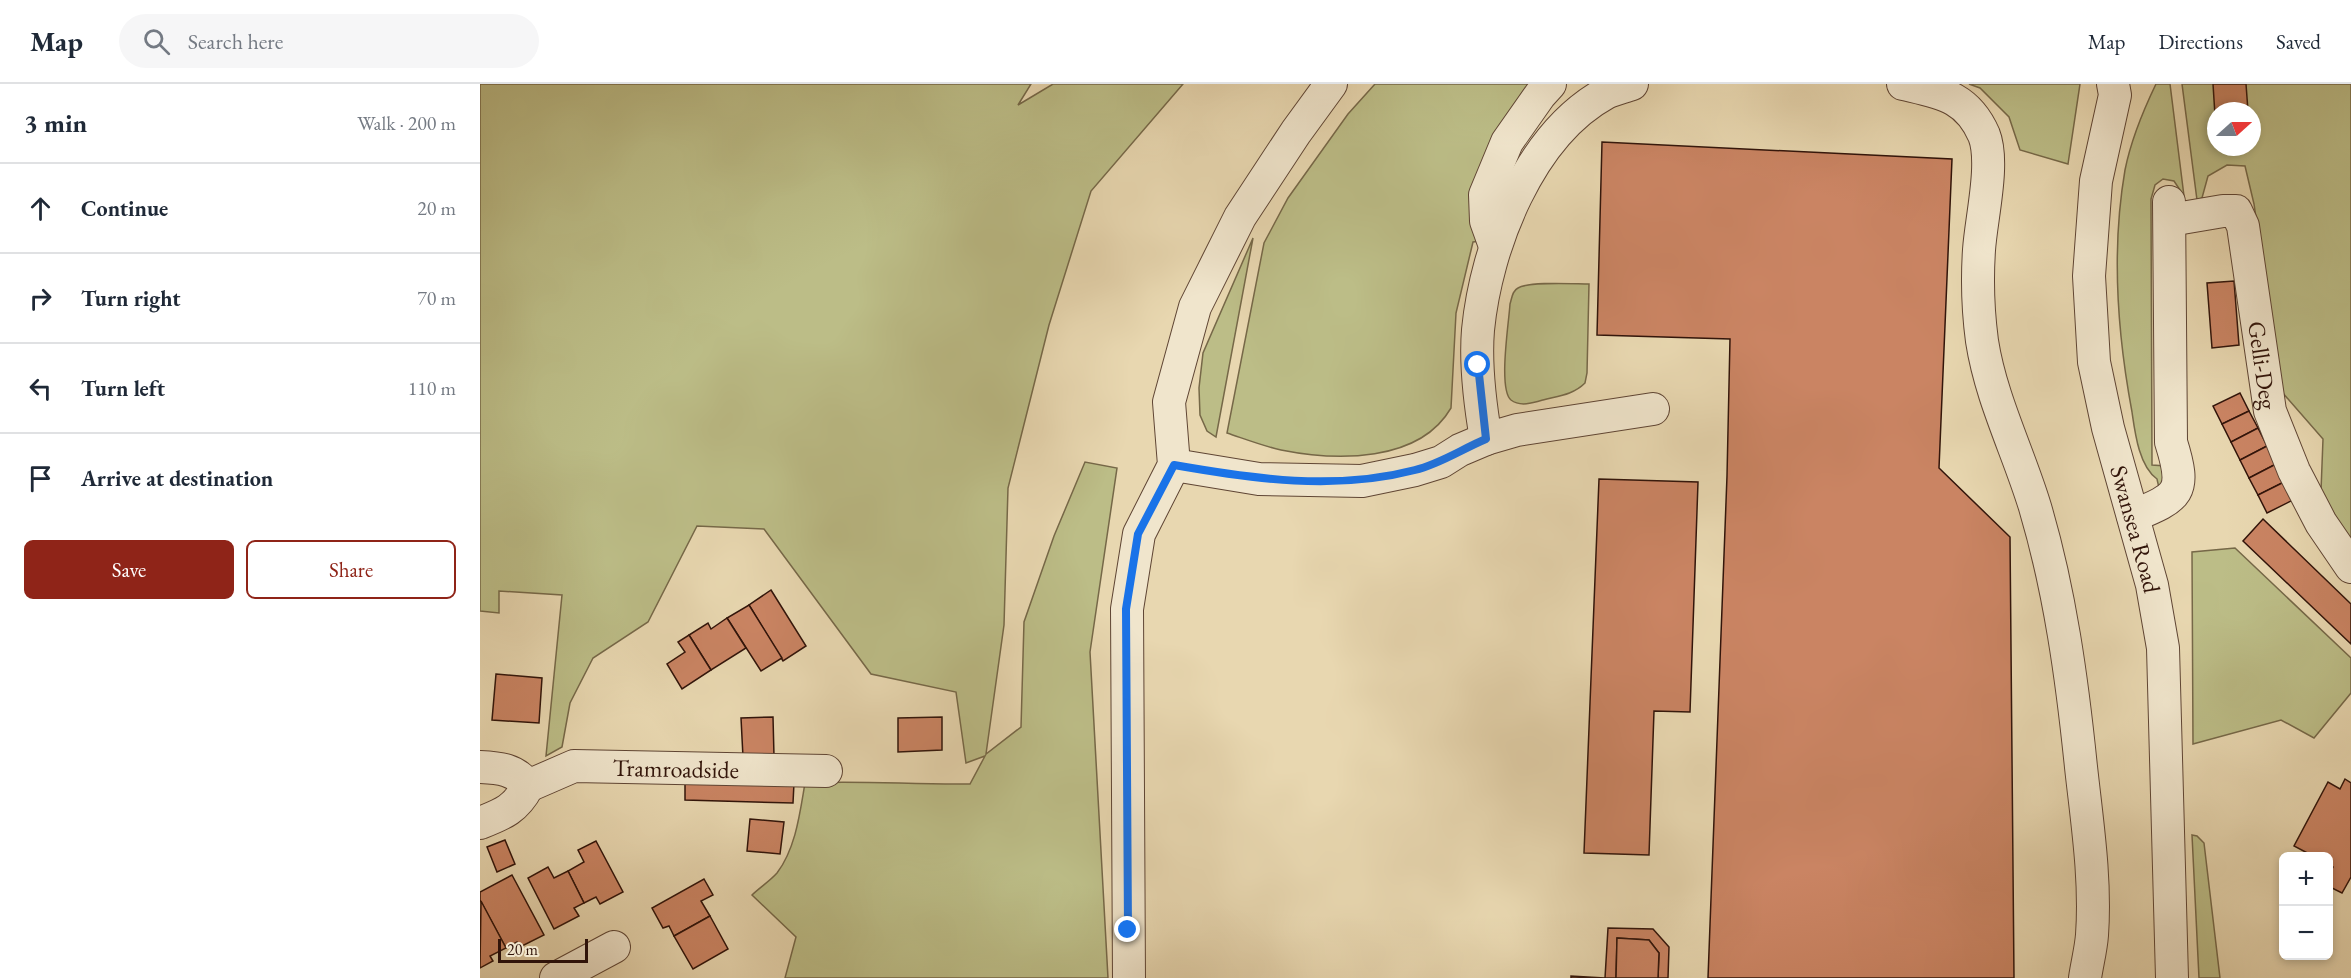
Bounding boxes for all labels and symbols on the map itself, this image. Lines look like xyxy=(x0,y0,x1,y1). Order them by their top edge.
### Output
north arrow xyxy=(2207,102,2261,156)
street label: Gelli-Deg xyxy=(2242,319,2285,412)
route start xyxy=(1464,351,1490,377)
street label: Swansea Road xyxy=(2104,462,2169,596)
street label: Tramroadside xyxy=(612,751,739,785)
route end xyxy=(1114,916,1140,942)
scale bar xyxy=(498,936,588,964)

